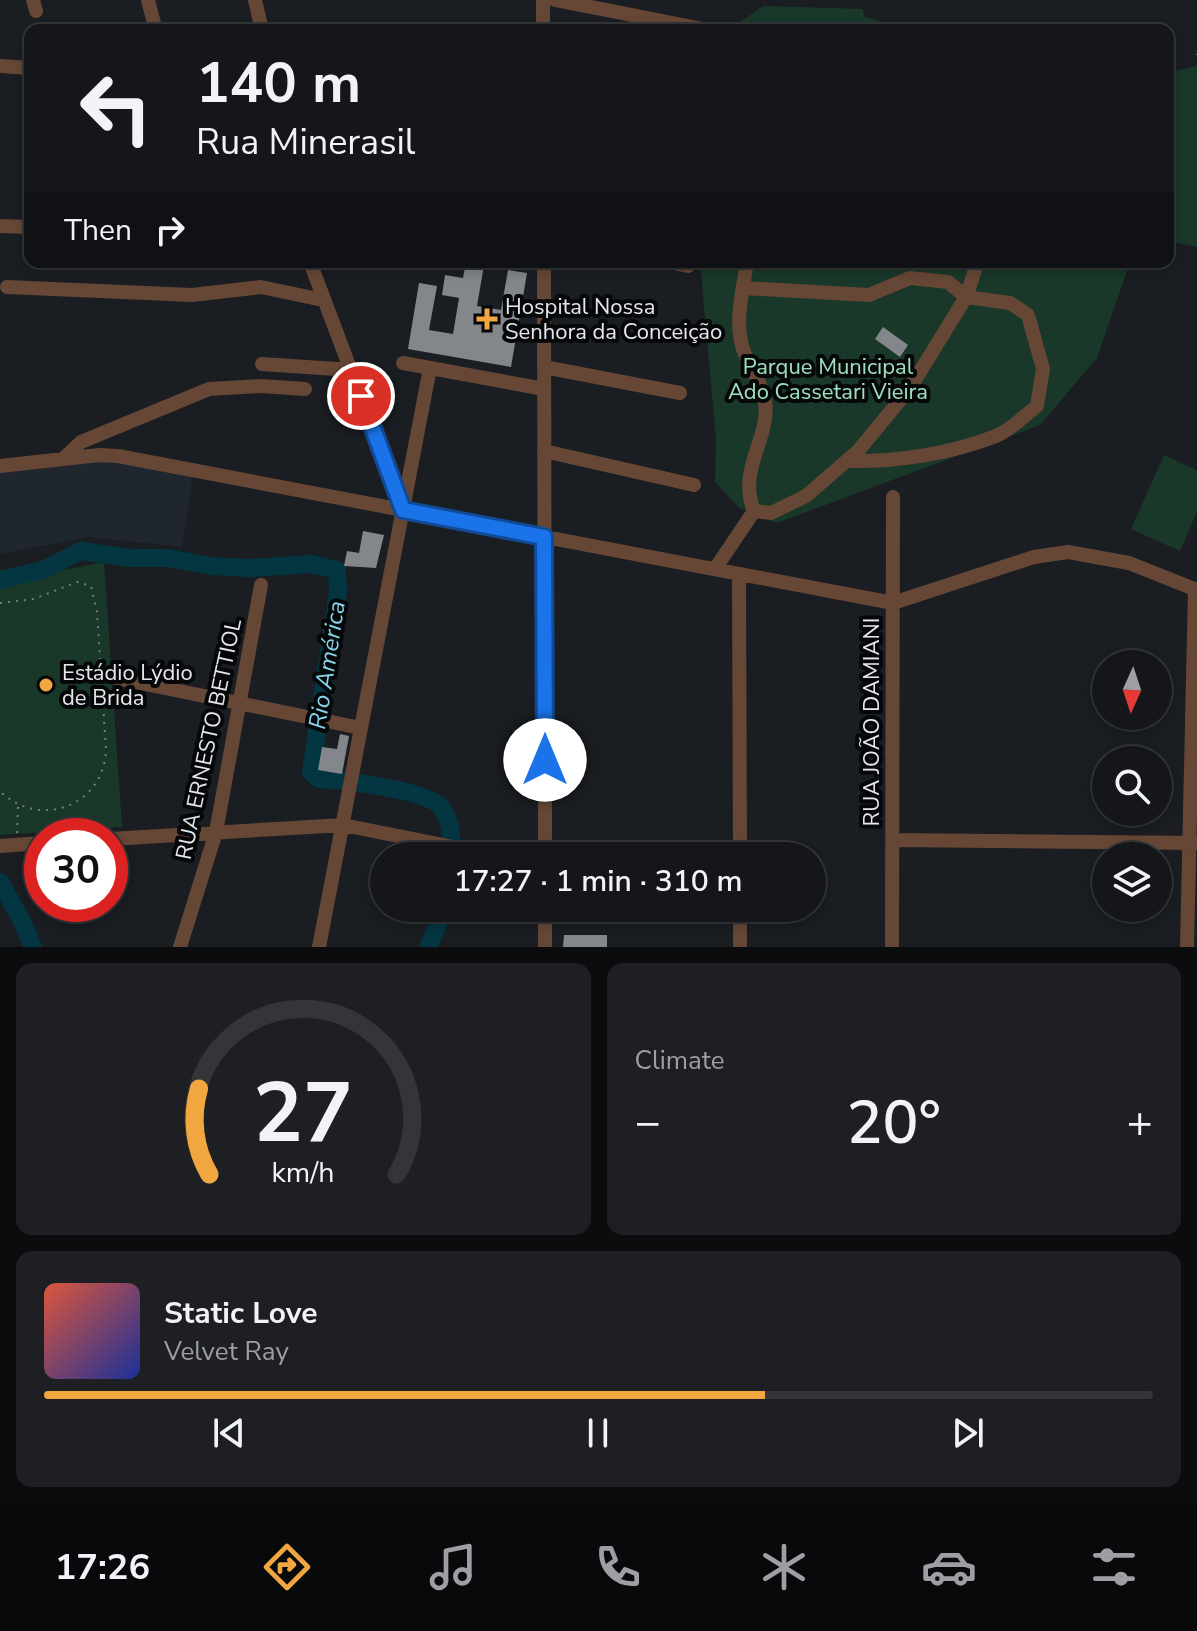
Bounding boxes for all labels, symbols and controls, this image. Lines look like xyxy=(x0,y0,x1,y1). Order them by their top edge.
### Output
text: 140 m xyxy=(196,45,361,122)
icon: left xyxy=(64,56,168,160)
text: Rua Minerasil xyxy=(196,118,415,167)
icon: right xyxy=(148,208,192,252)
text: Then xyxy=(64,210,132,251)
place label: Hospital Nossa Senhora da Conceição xyxy=(505,292,722,347)
marker: Hospital Nossa Senhora da Conceição xyxy=(476,308,498,330)
park label: Parque Municipal Ado Cassetari Vieira xyxy=(728,352,928,407)
pin xyxy=(327,362,395,430)
icon: arrive xyxy=(339,374,383,418)
water label: Rio América xyxy=(301,598,353,732)
street label: RUA ERNESTO BETTIOL xyxy=(169,616,249,862)
street label: RUA JOÃO DAMIANI xyxy=(857,618,887,826)
north arrow xyxy=(1092,650,1172,730)
map controls xyxy=(1092,650,1172,922)
place label: Estádio Lýdio de Brida xyxy=(62,658,193,713)
marker: Estádio Lýdio de Brida xyxy=(37,676,55,694)
position arrow xyxy=(503,718,587,802)
button: search xyxy=(1092,746,1172,826)
speed limit sign: 30 xyxy=(24,818,128,922)
button: layers xyxy=(1092,842,1172,922)
text: 17:27 · 1 min · 310 m xyxy=(453,861,743,902)
text: Climate xyxy=(635,1043,725,1078)
text: 27 xyxy=(253,1057,353,1170)
text: 20° xyxy=(847,1082,941,1164)
text: − xyxy=(635,1093,661,1153)
text: + xyxy=(1127,1093,1153,1153)
text: km/h xyxy=(272,1153,335,1192)
text: Static Love xyxy=(164,1293,318,1334)
text: Velvet Ray xyxy=(164,1334,289,1369)
icon: previous xyxy=(207,1411,251,1455)
icon: pause xyxy=(576,1411,620,1455)
icon: next xyxy=(946,1411,990,1455)
icon: directions xyxy=(259,1539,315,1595)
icon: music xyxy=(425,1539,481,1595)
icon: phone xyxy=(590,1539,646,1595)
icon: climate xyxy=(756,1539,812,1595)
icon: car xyxy=(921,1539,977,1595)
icon: filters xyxy=(1086,1539,1142,1595)
text: 17:26 xyxy=(55,1543,150,1592)

